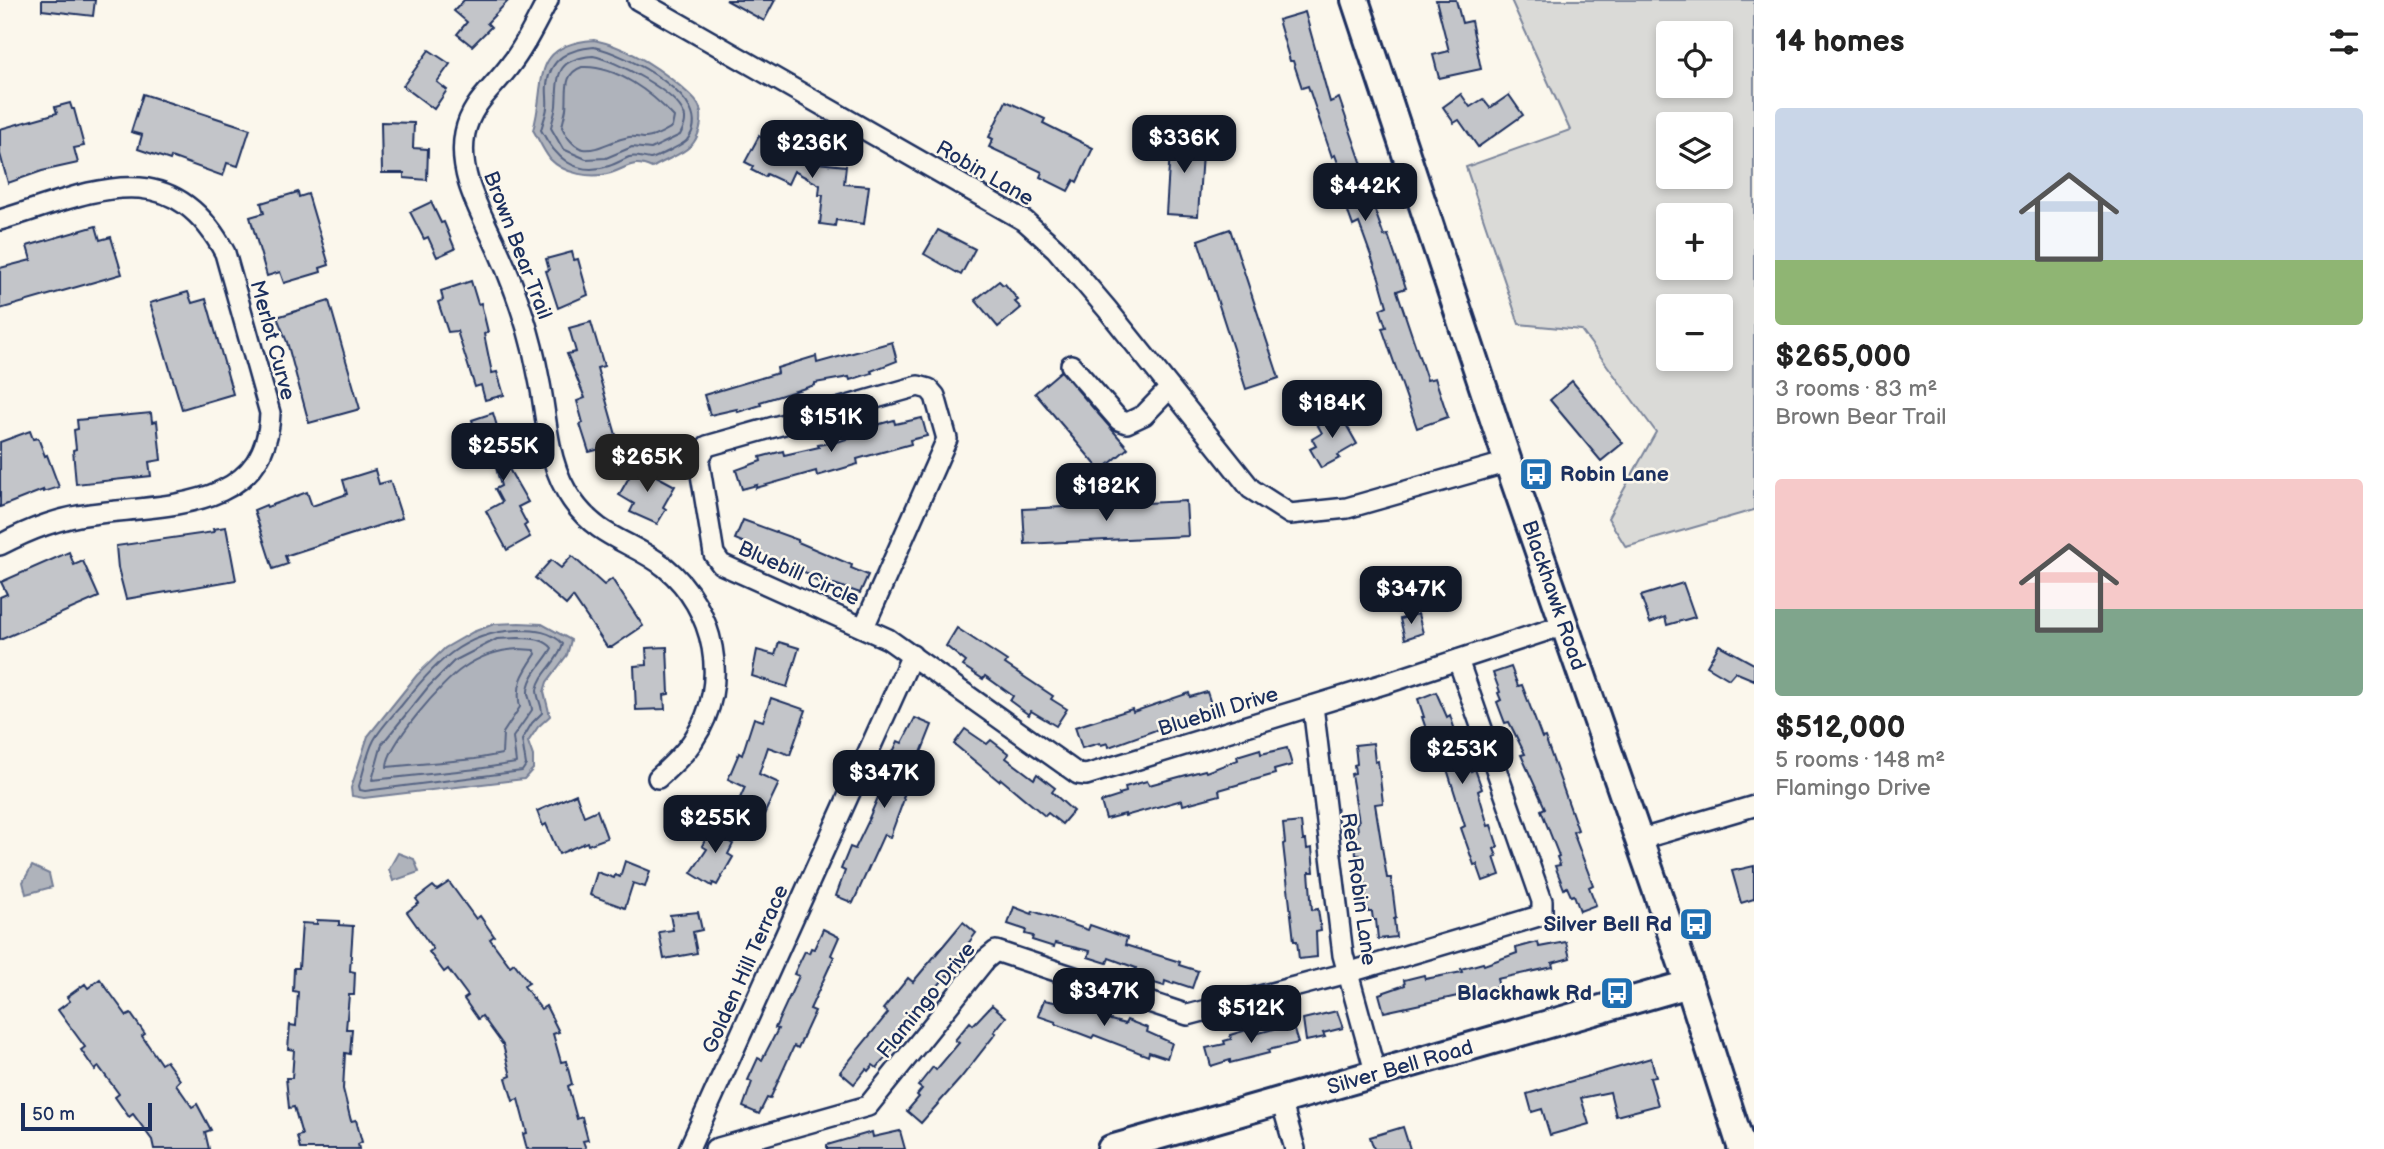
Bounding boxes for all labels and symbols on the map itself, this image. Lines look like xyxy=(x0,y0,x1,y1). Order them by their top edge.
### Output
pin: $336K xyxy=(1135,116,1233,175)
pin: $236K xyxy=(763,120,861,180)
street label: Robin Lane xyxy=(931,135,1038,211)
pin: $442K xyxy=(1316,164,1414,223)
street label: Brown Bear Trail xyxy=(478,168,557,323)
street label: Merlot Curve xyxy=(245,277,301,403)
pin: $184K xyxy=(1283,380,1381,440)
pin: $151K xyxy=(782,394,880,454)
pin: $255K xyxy=(454,424,552,483)
pin: $265K xyxy=(598,434,696,494)
bus stop icon: Robin Lane xyxy=(1517,455,1555,493)
place label: Robin Lane xyxy=(1560,462,1669,487)
pin: $182K xyxy=(1057,463,1155,523)
street label: Blackhawk Road xyxy=(1516,517,1591,673)
street label: Bluebill Circle xyxy=(734,536,863,611)
pin: $347K xyxy=(1362,566,1460,626)
street label: Bluebill Drive xyxy=(1155,681,1281,742)
pin: $253K xyxy=(1413,726,1511,786)
pin: $347K xyxy=(835,750,933,810)
pin: $255K xyxy=(666,796,764,855)
street label: Red Robin Lane xyxy=(1335,811,1382,967)
street label: Golden Hill Terrace xyxy=(697,881,794,1057)
bus stop icon: Silver Bell Rd xyxy=(1677,905,1715,943)
place label: Silver Bell Rd xyxy=(1543,912,1672,937)
street label: Flamingo Drive xyxy=(872,937,981,1063)
pin: $347K xyxy=(1055,968,1153,1028)
bus stop icon: Blackhawk Rd xyxy=(1598,974,1636,1012)
place label: Blackhawk Rd xyxy=(1457,981,1592,1006)
pin: $512K xyxy=(1202,986,1300,1045)
street label: Silver Bell Road xyxy=(1324,1035,1476,1100)
scale bar xyxy=(21,1100,152,1132)

